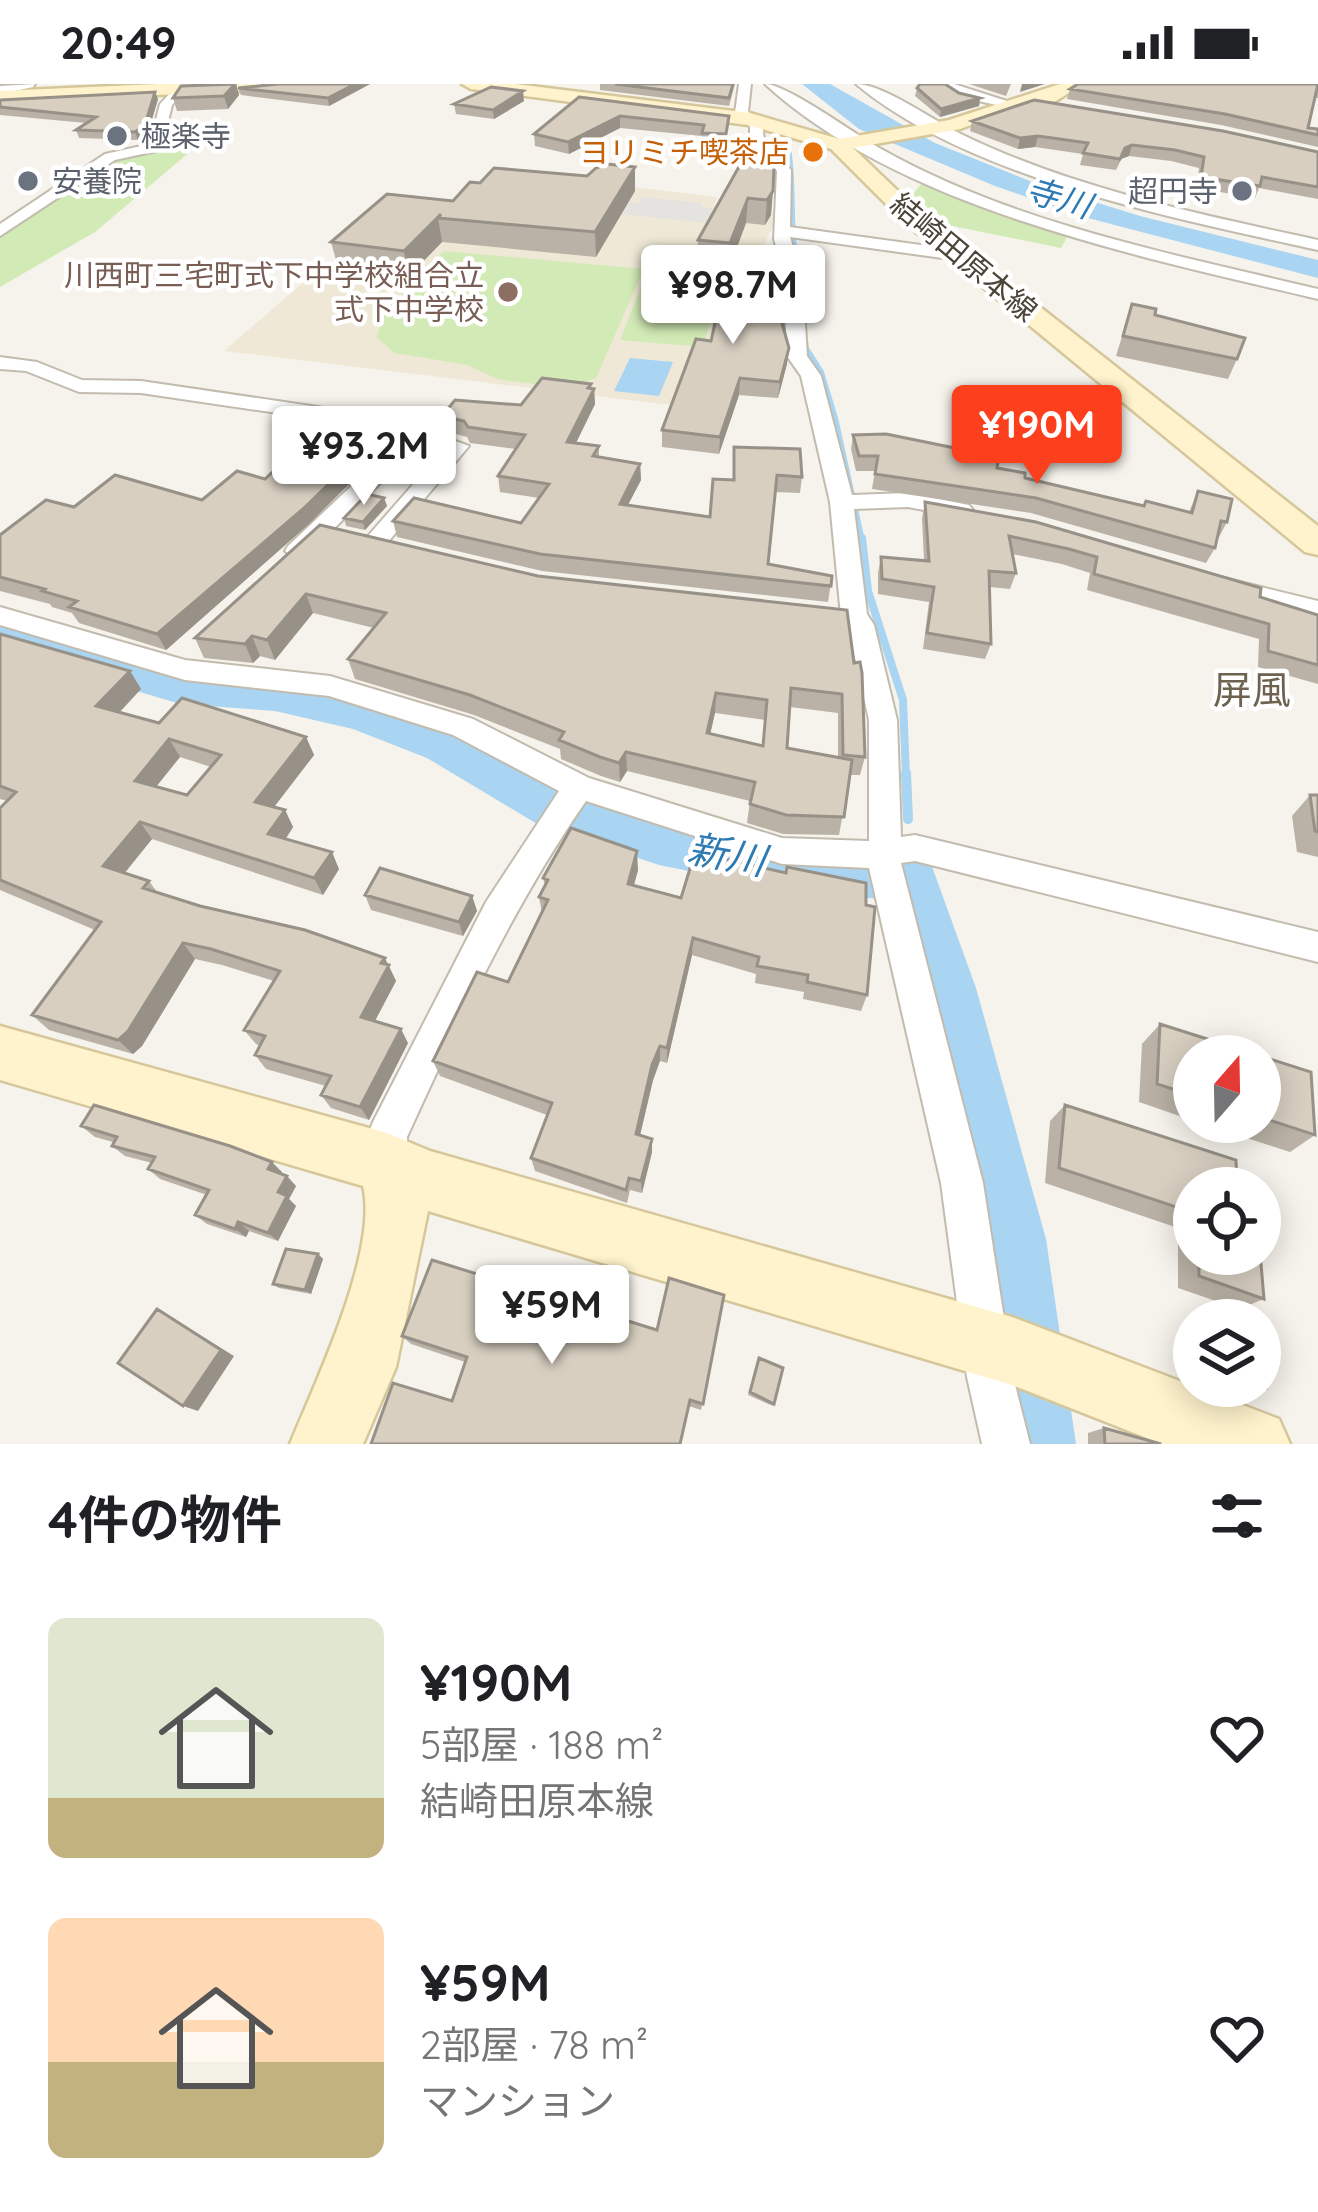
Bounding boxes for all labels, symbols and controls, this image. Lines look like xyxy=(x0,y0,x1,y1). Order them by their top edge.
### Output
text: 20:49 xyxy=(60,14,177,70)
place label: 極楽寺 xyxy=(141,117,231,155)
marker: 極楽寺 xyxy=(104,123,130,149)
place label: ヨリミチ喫茶店 xyxy=(579,133,789,171)
marker: ヨリミチ喫茶店 xyxy=(800,139,826,165)
place label: 安養院 xyxy=(52,162,142,200)
marker: 安養院 xyxy=(15,168,41,194)
water label: 寺川 xyxy=(1022,168,1099,227)
place label: 超円寺 xyxy=(1128,172,1218,210)
marker: 超円寺 xyxy=(1229,178,1255,204)
street label: 結崎田原本線 xyxy=(883,185,1045,329)
pin: ¥98.7M xyxy=(635,245,831,347)
place label: 川西町三宅町式下中学校組合立 式下中学校 xyxy=(64,256,484,328)
text: ¥98.7M xyxy=(668,259,798,308)
marker: 川西町三宅町式下中学校組合立 式下中学校 xyxy=(495,279,521,305)
pin: ¥190M xyxy=(953,385,1121,487)
text: ¥190M xyxy=(979,399,1095,448)
pin: ¥93.2M xyxy=(266,406,462,508)
text: ¥93.2M xyxy=(299,420,429,469)
district label: 屏風 xyxy=(1213,665,1291,714)
water label: 新川 xyxy=(684,823,774,886)
north arrow xyxy=(1173,1035,1281,1143)
map controls xyxy=(1173,1035,1281,1407)
button: locate xyxy=(1173,1167,1281,1275)
pin: ¥59M xyxy=(481,1265,623,1367)
text: ¥59M xyxy=(502,1279,602,1328)
button: layers xyxy=(1173,1299,1281,1407)
icon: filters xyxy=(1204,1483,1270,1549)
text: 4件の物件 xyxy=(48,1487,282,1551)
text: ¥190M xyxy=(420,1650,572,1714)
icon: home xyxy=(144,1666,288,1810)
icon: heart xyxy=(1204,1705,1270,1771)
text: 5部屋 · 188 m² xyxy=(420,1720,663,1769)
text: 結崎田原本線 xyxy=(420,1776,654,1825)
text: ¥59M xyxy=(420,1950,551,2014)
icon: home xyxy=(144,1966,288,2110)
icon: heart xyxy=(1204,2005,1270,2071)
text: 2部屋 · 78 m² xyxy=(420,2020,648,2069)
text: マンション xyxy=(420,2076,615,2125)

